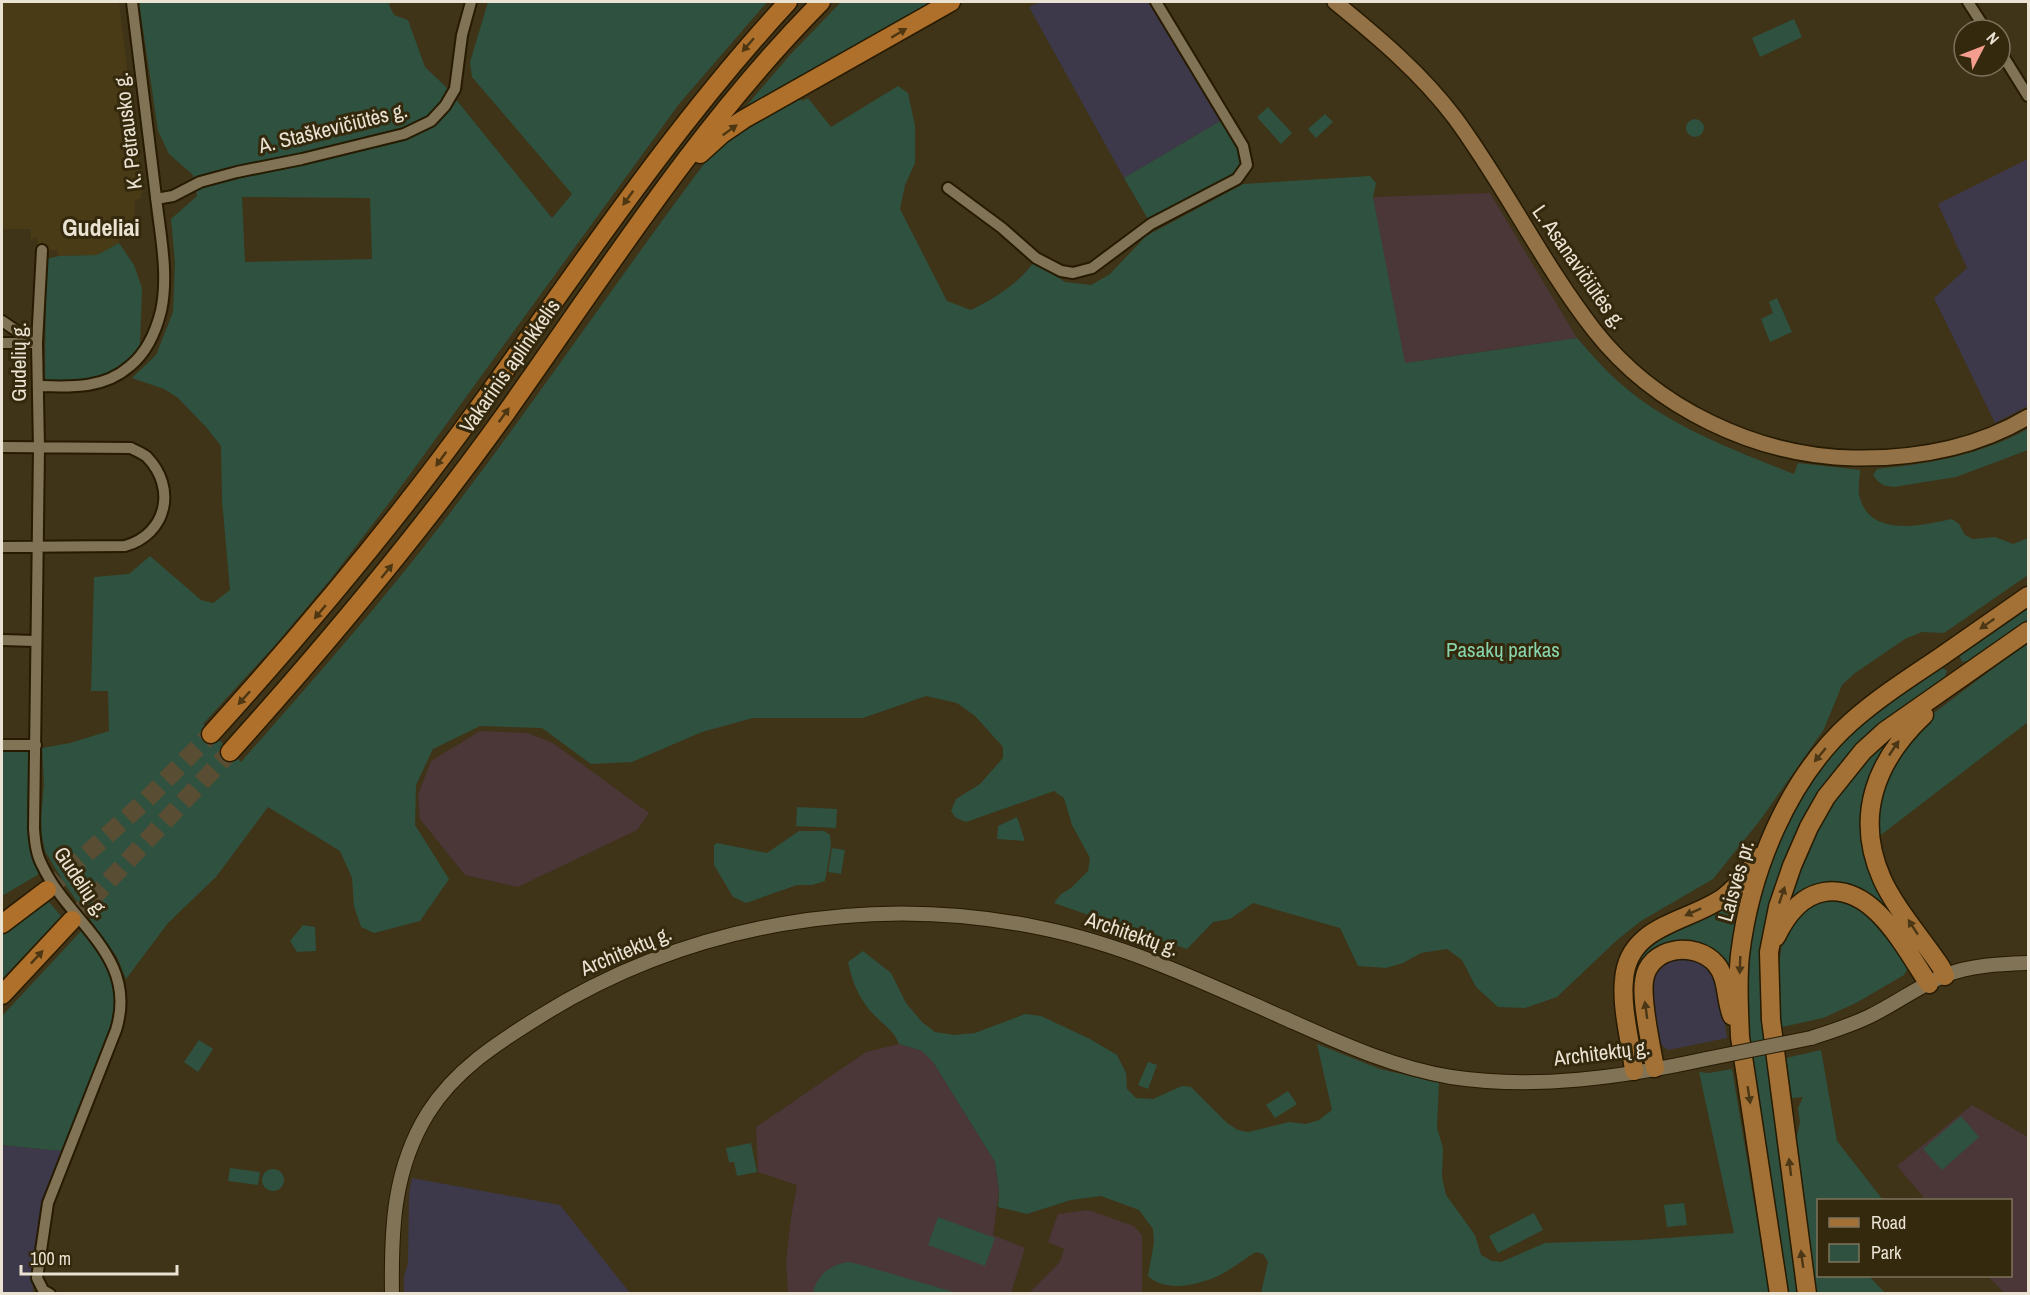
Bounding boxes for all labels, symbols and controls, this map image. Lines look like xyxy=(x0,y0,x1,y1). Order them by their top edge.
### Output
north arrow xyxy=(1952,18,2012,78)
one-way arrow xyxy=(891,27,907,38)
text: N xyxy=(1982,27,2004,49)
one-way arrow xyxy=(742,37,755,52)
street label: K. Petrausko g. xyxy=(106,71,149,191)
street label: A. Staškevičiūtės g. xyxy=(255,95,410,160)
one-way arrow xyxy=(721,124,737,136)
one-way arrow xyxy=(622,190,634,205)
street label: L. Asanavičiūtės g. xyxy=(1526,199,1633,335)
district label: Gudeliai xyxy=(62,211,140,243)
street label: Vakarinis aplinkkelis xyxy=(453,293,567,439)
street label: Gudelių g. xyxy=(4,322,33,402)
one-way arrow xyxy=(498,408,510,424)
one-way arrow xyxy=(435,450,447,466)
one-way arrow xyxy=(380,563,393,579)
one-way arrow xyxy=(313,604,326,620)
one-way arrow xyxy=(1980,618,1996,630)
park label: Pasakų parkas xyxy=(1446,635,1560,664)
one-way arrow xyxy=(237,690,251,705)
one-way arrow xyxy=(1888,740,1899,756)
one-way arrow xyxy=(1814,747,1827,762)
street label: Laisvės pr. xyxy=(1710,837,1761,925)
street label: Gudelių g. xyxy=(47,841,116,923)
one-way arrow xyxy=(1777,886,1787,904)
street label: Architektų g. xyxy=(1081,904,1183,963)
one-way arrow xyxy=(1685,908,1702,917)
street label: Architektų g. xyxy=(575,918,676,983)
one-way arrow xyxy=(1907,919,1918,935)
one-way arrow xyxy=(29,951,43,965)
one-way arrow xyxy=(1735,956,1744,975)
one-way arrow xyxy=(1641,1000,1650,1019)
street label: Architektų g. xyxy=(1551,1032,1652,1073)
one-way arrow xyxy=(1744,1085,1753,1104)
one-way arrow xyxy=(1785,1157,1794,1176)
legend xyxy=(1817,1199,2012,1277)
text: Road xyxy=(1871,1210,1906,1235)
scale bar xyxy=(21,1238,177,1276)
text: Park xyxy=(1871,1240,1902,1265)
text: 100 m xyxy=(30,1246,71,1271)
one-way arrow xyxy=(1798,1250,1807,1269)

